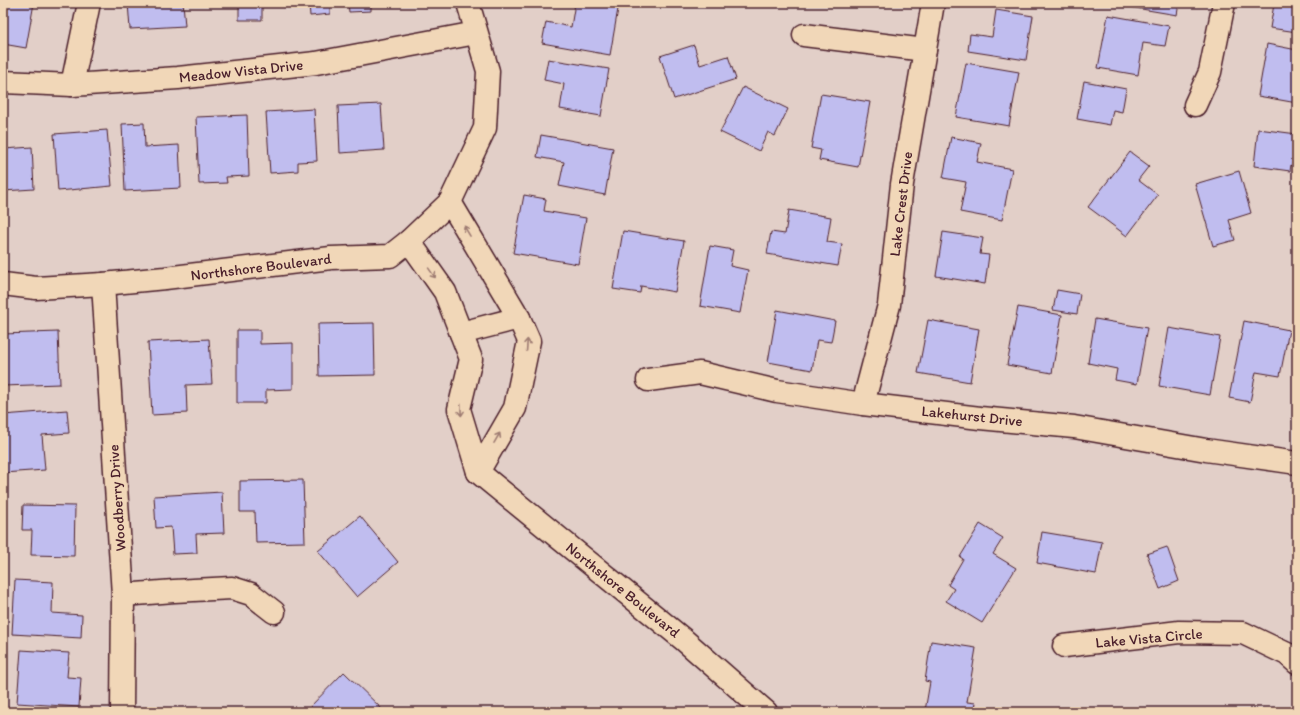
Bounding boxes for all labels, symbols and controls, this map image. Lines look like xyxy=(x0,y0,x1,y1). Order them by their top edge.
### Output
street label: Meadow Vista Drive xyxy=(178,56,304,86)
street label: Lake Crest Drive xyxy=(886,151,916,257)
one-way arrow xyxy=(463,225,471,237)
street label: Northshore Boulevard xyxy=(189,249,333,285)
one-way arrow xyxy=(428,267,436,278)
one-way arrow xyxy=(524,338,531,351)
street label: Lakehurst Drive xyxy=(920,402,1024,430)
one-way arrow xyxy=(457,403,464,416)
one-way arrow xyxy=(494,432,502,444)
street label: Woodberry Drive xyxy=(104,444,130,552)
street label: Northshore Boulevard xyxy=(562,538,684,642)
street label: Lake Vista Circle xyxy=(1095,624,1203,652)

